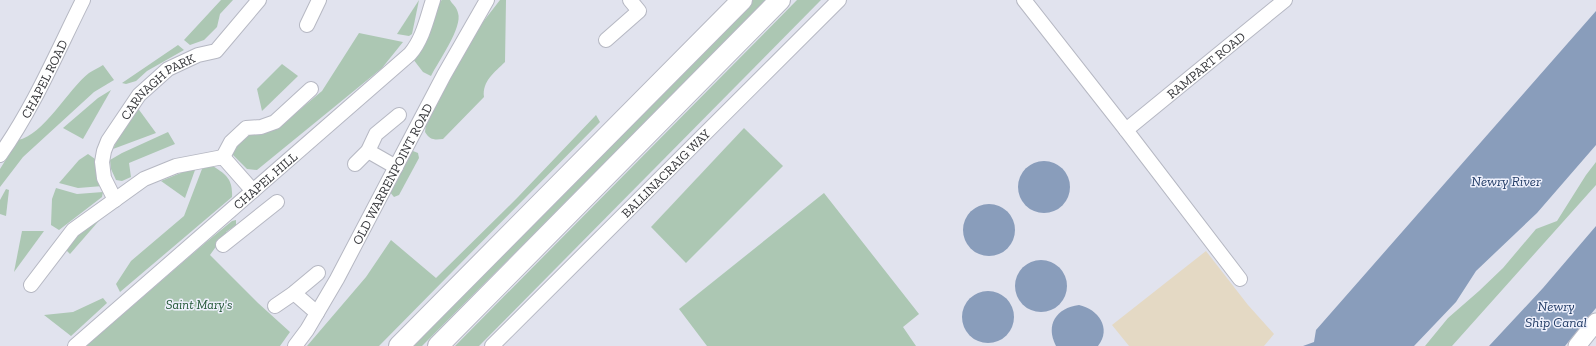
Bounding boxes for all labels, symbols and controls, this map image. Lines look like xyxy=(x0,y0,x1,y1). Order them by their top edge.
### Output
street label: RAMPART ROAD xyxy=(1164,29,1248,102)
street label: CHAPEL ROAD xyxy=(18,37,71,121)
street label: CARNAGH PARK xyxy=(118,50,198,123)
street label: OLD WARRENPOINT ROAD xyxy=(349,101,436,247)
street label: BALLINACRAIG WAY xyxy=(618,126,713,221)
street label: CHAPEL HILL xyxy=(230,149,300,213)
water label: Newry River xyxy=(1471,173,1541,190)
park label: Saint Mary's xyxy=(166,297,232,312)
water label: Newry Ship Canal xyxy=(1525,298,1587,331)

